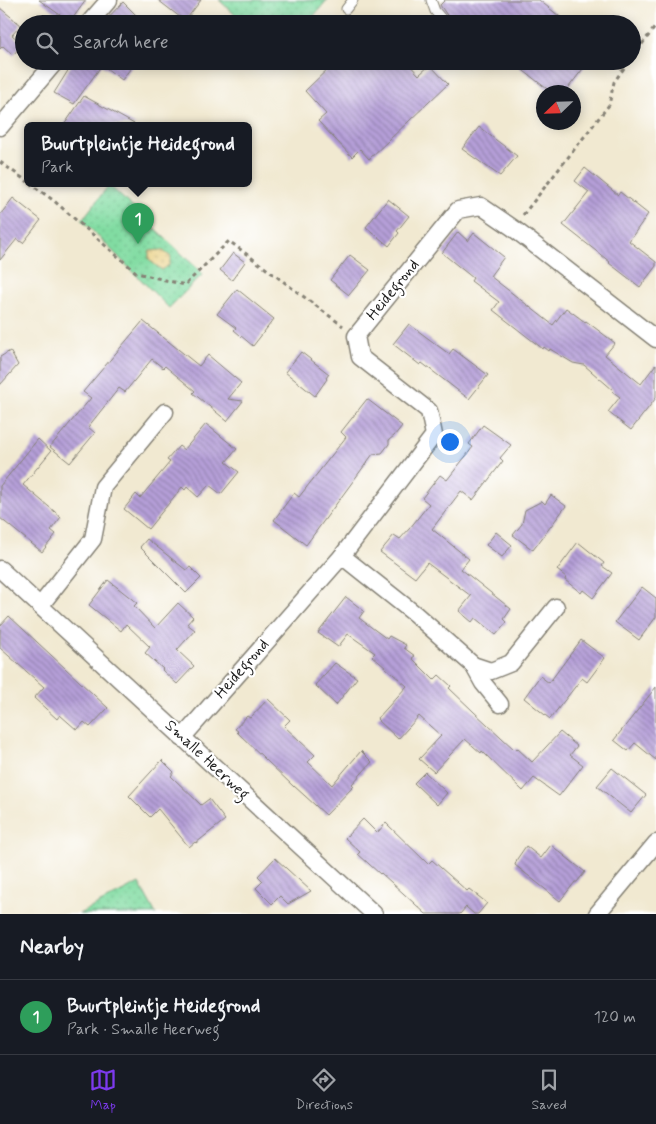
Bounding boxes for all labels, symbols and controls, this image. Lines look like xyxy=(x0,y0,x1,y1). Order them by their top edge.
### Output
search box xyxy=(15,15,641,70)
icon: search xyxy=(33,29,61,57)
text: Search here xyxy=(73,30,169,55)
north arrow xyxy=(536,85,581,130)
popup xyxy=(24,122,252,187)
text: Buurtpleintje Heidegrond xyxy=(41,132,235,157)
text: Park xyxy=(41,157,73,178)
pin: 1 xyxy=(122,203,154,244)
street label: Heidegrond xyxy=(362,255,425,326)
your location xyxy=(437,429,463,455)
street label: Heidegrond xyxy=(210,635,275,704)
street label: Smalle Heerweg xyxy=(159,715,254,805)
text: Nearby xyxy=(20,933,84,961)
text: Buurtpleintje Heidegrond xyxy=(67,994,260,1019)
text: 1 xyxy=(32,1007,40,1028)
text: 120 m xyxy=(594,1007,636,1028)
text: Park · Smalle Heerweg xyxy=(67,1019,220,1040)
tab: Map xyxy=(89,1066,117,1114)
tab: Directions xyxy=(296,1066,353,1114)
tab: Saved xyxy=(531,1066,567,1114)

